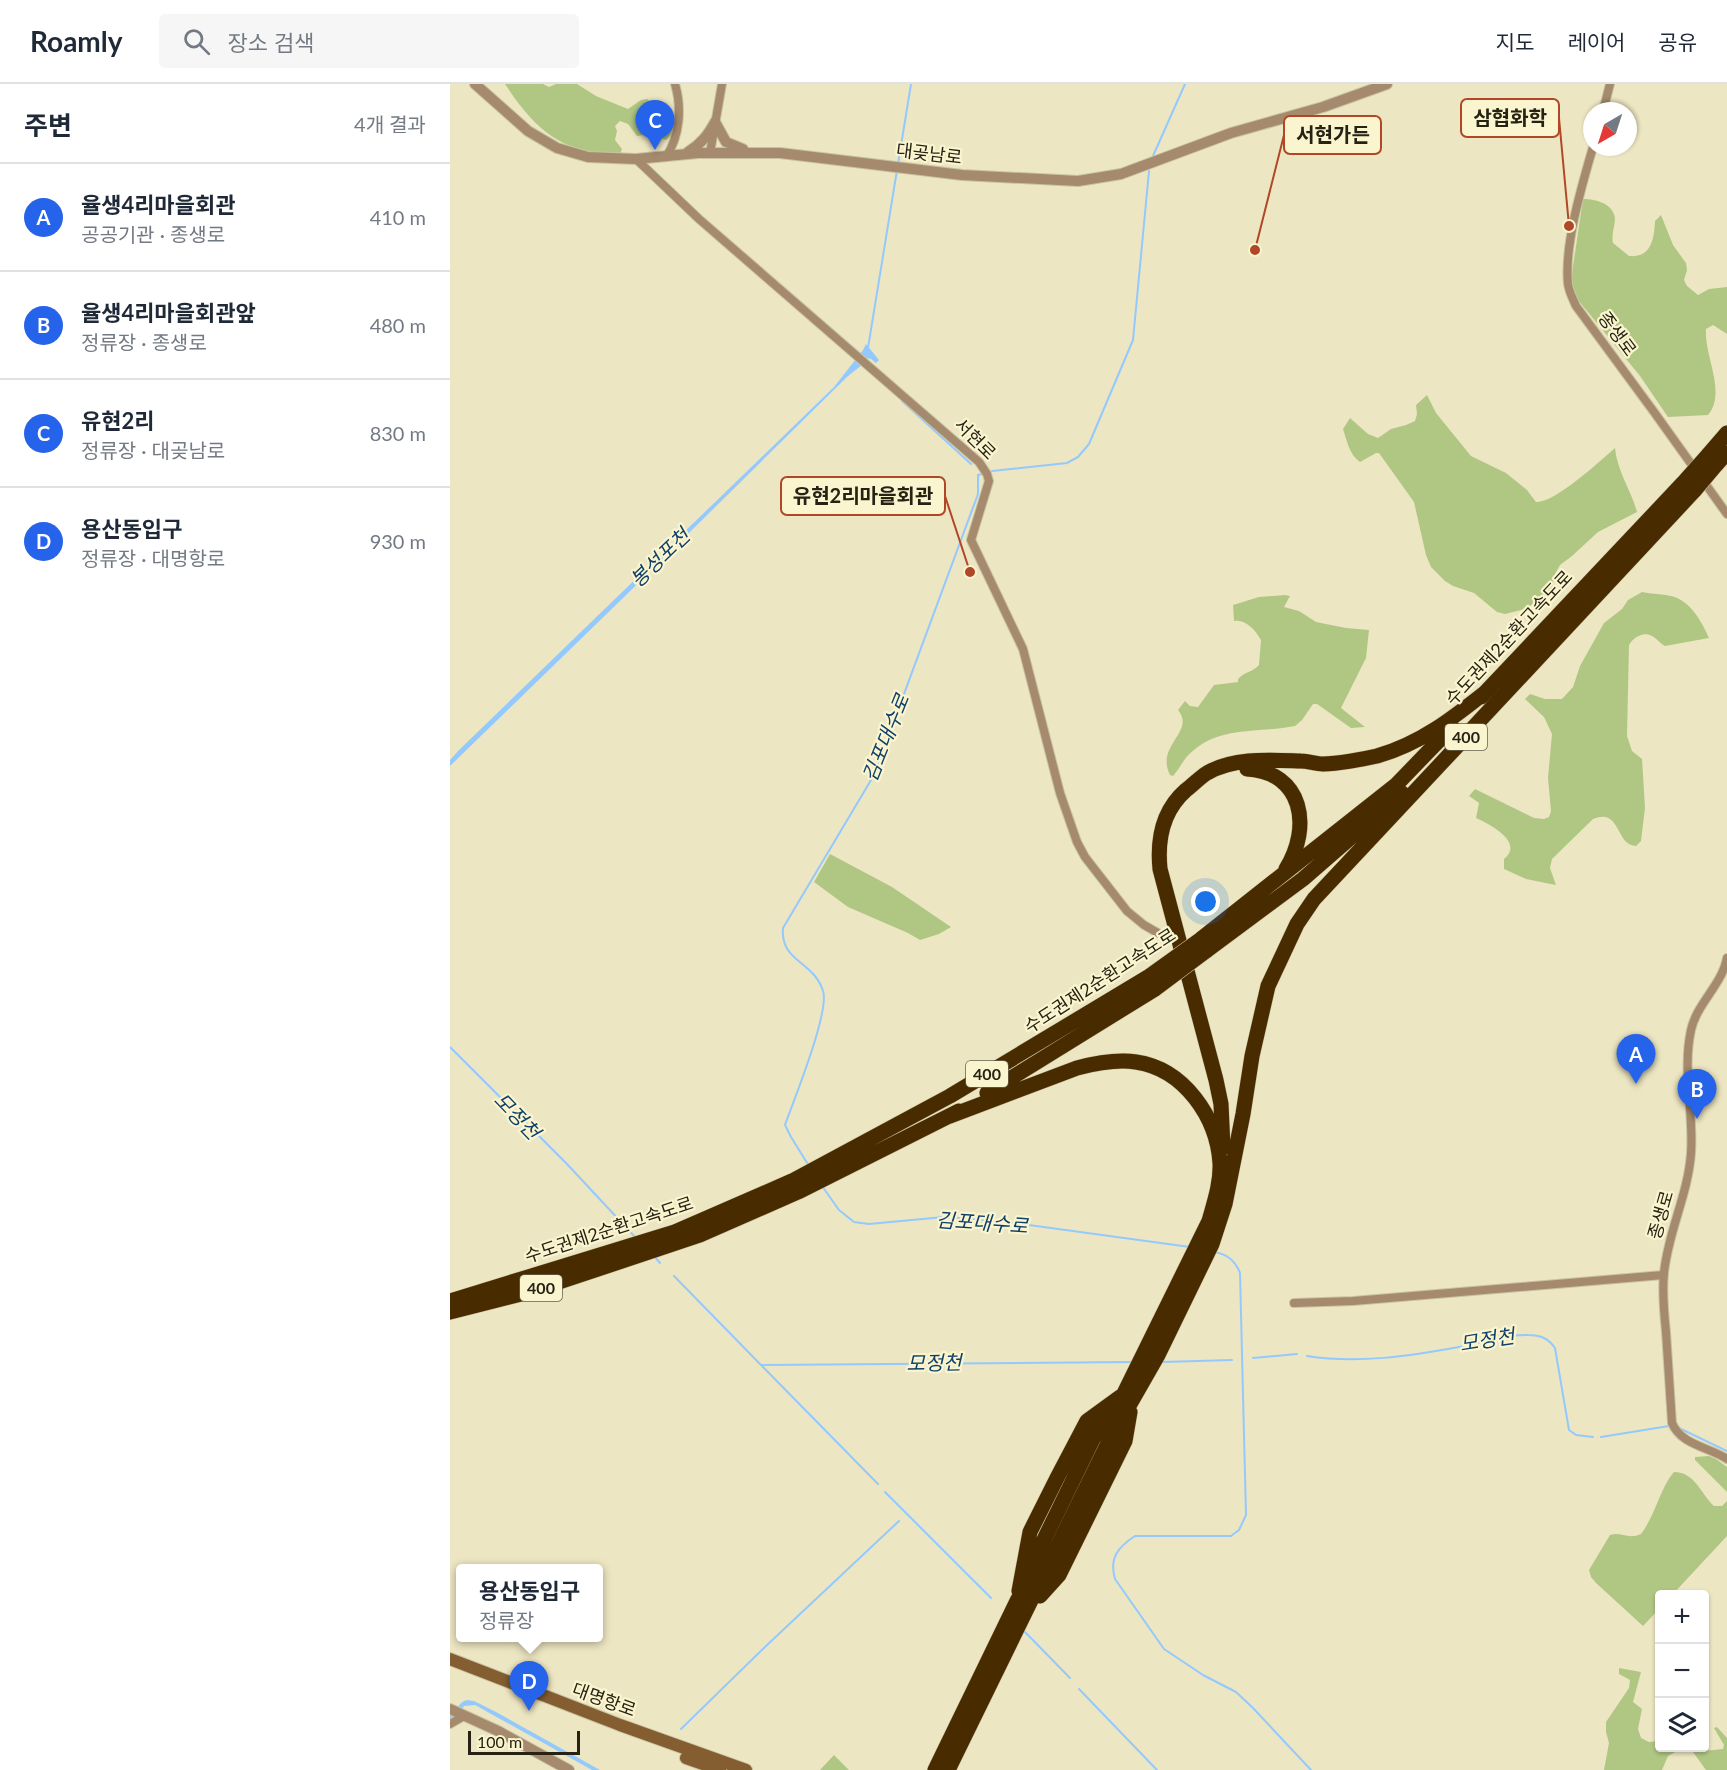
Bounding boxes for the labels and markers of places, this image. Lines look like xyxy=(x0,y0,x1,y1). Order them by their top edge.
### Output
callout: 삼협화학 xyxy=(1461,99,1559,137)
pin: C xyxy=(636,100,674,150)
callout: 서현가든 xyxy=(1284,116,1381,154)
callout: 유현2리마을회관 xyxy=(781,477,945,515)
pin: A xyxy=(1616,1034,1656,1084)
pin: B xyxy=(1678,1070,1716,1119)
pin: D xyxy=(510,1662,548,1711)

